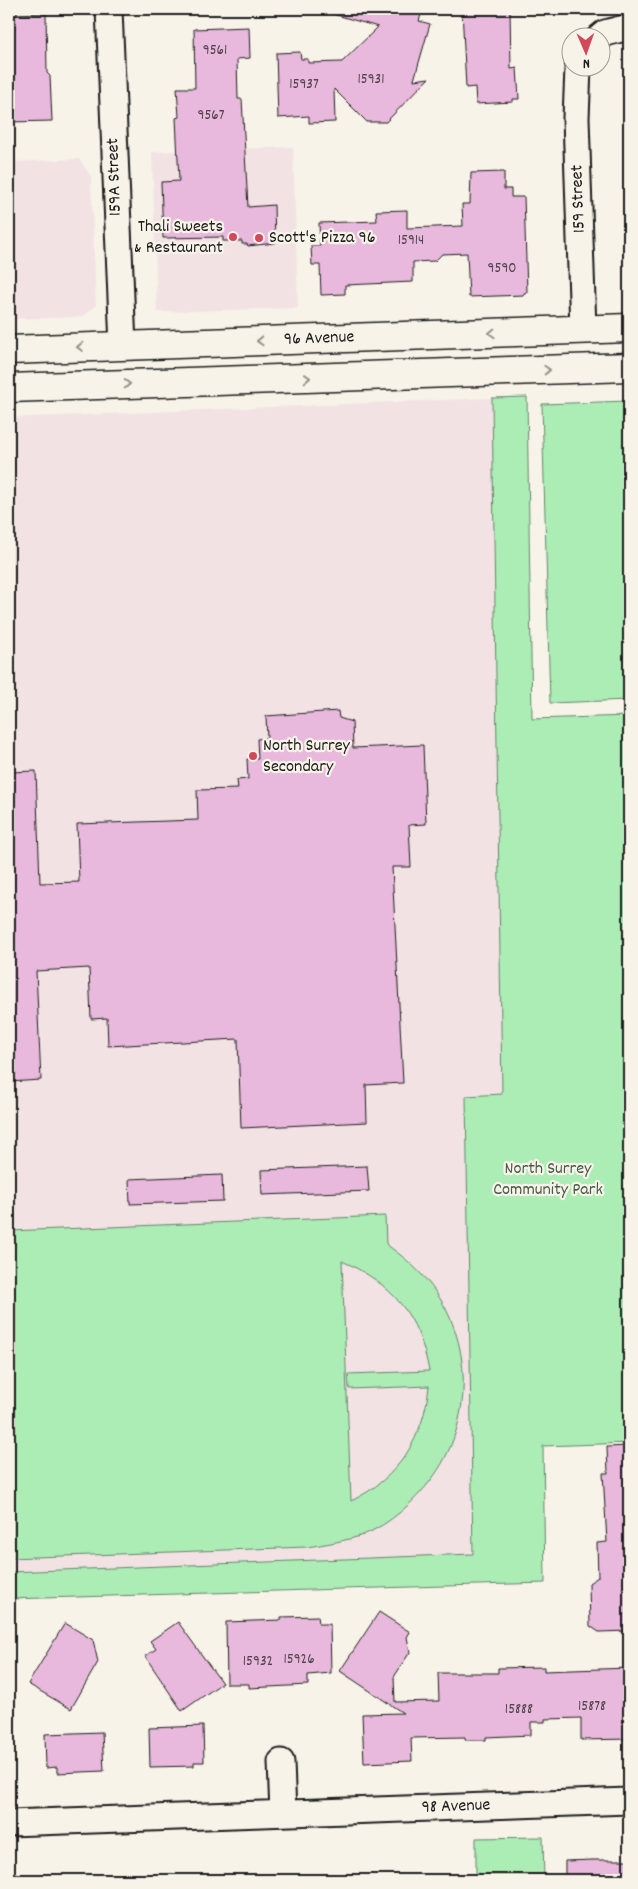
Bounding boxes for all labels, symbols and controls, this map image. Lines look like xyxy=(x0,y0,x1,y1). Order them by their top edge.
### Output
north arrow xyxy=(560,28,610,78)
house number: 9561 xyxy=(203,40,227,62)
text: N xyxy=(582,53,590,73)
house number: 15931 xyxy=(357,69,385,91)
house number: 15937 xyxy=(289,74,319,96)
house number: 9567 xyxy=(198,105,225,127)
street label: 159A Street xyxy=(101,137,129,217)
street label: 159 Street xyxy=(565,164,593,234)
place label: Thali Sweets & Restaurant xyxy=(134,215,223,261)
place label: Scott's Pizza 96 xyxy=(269,226,376,251)
house number: 15914 xyxy=(398,230,424,252)
marker: Thali Sweets & Restaurant xyxy=(227,231,239,243)
marker: Scott's Pizza 96 xyxy=(253,232,265,244)
house number: 9590 xyxy=(488,258,516,280)
street label: 96 Avenue xyxy=(283,325,355,353)
one-way arrow xyxy=(488,328,496,338)
one-way arrow xyxy=(256,335,264,346)
one-way arrow xyxy=(76,342,84,353)
one-way arrow xyxy=(544,365,552,376)
one-way arrow xyxy=(304,373,312,383)
one-way arrow xyxy=(124,378,132,389)
place label: North Surrey Secondary xyxy=(263,734,351,780)
marker: North Surrey Secondary xyxy=(247,750,259,762)
park label: North Surrey Community Park xyxy=(493,1157,603,1203)
house number: 15926 xyxy=(283,1649,315,1671)
house number: 15932 xyxy=(243,1651,273,1673)
house number: 15878 xyxy=(578,1696,606,1718)
house number: 15888 xyxy=(505,1699,533,1721)
street label: 98 Avenue xyxy=(421,1793,491,1821)

